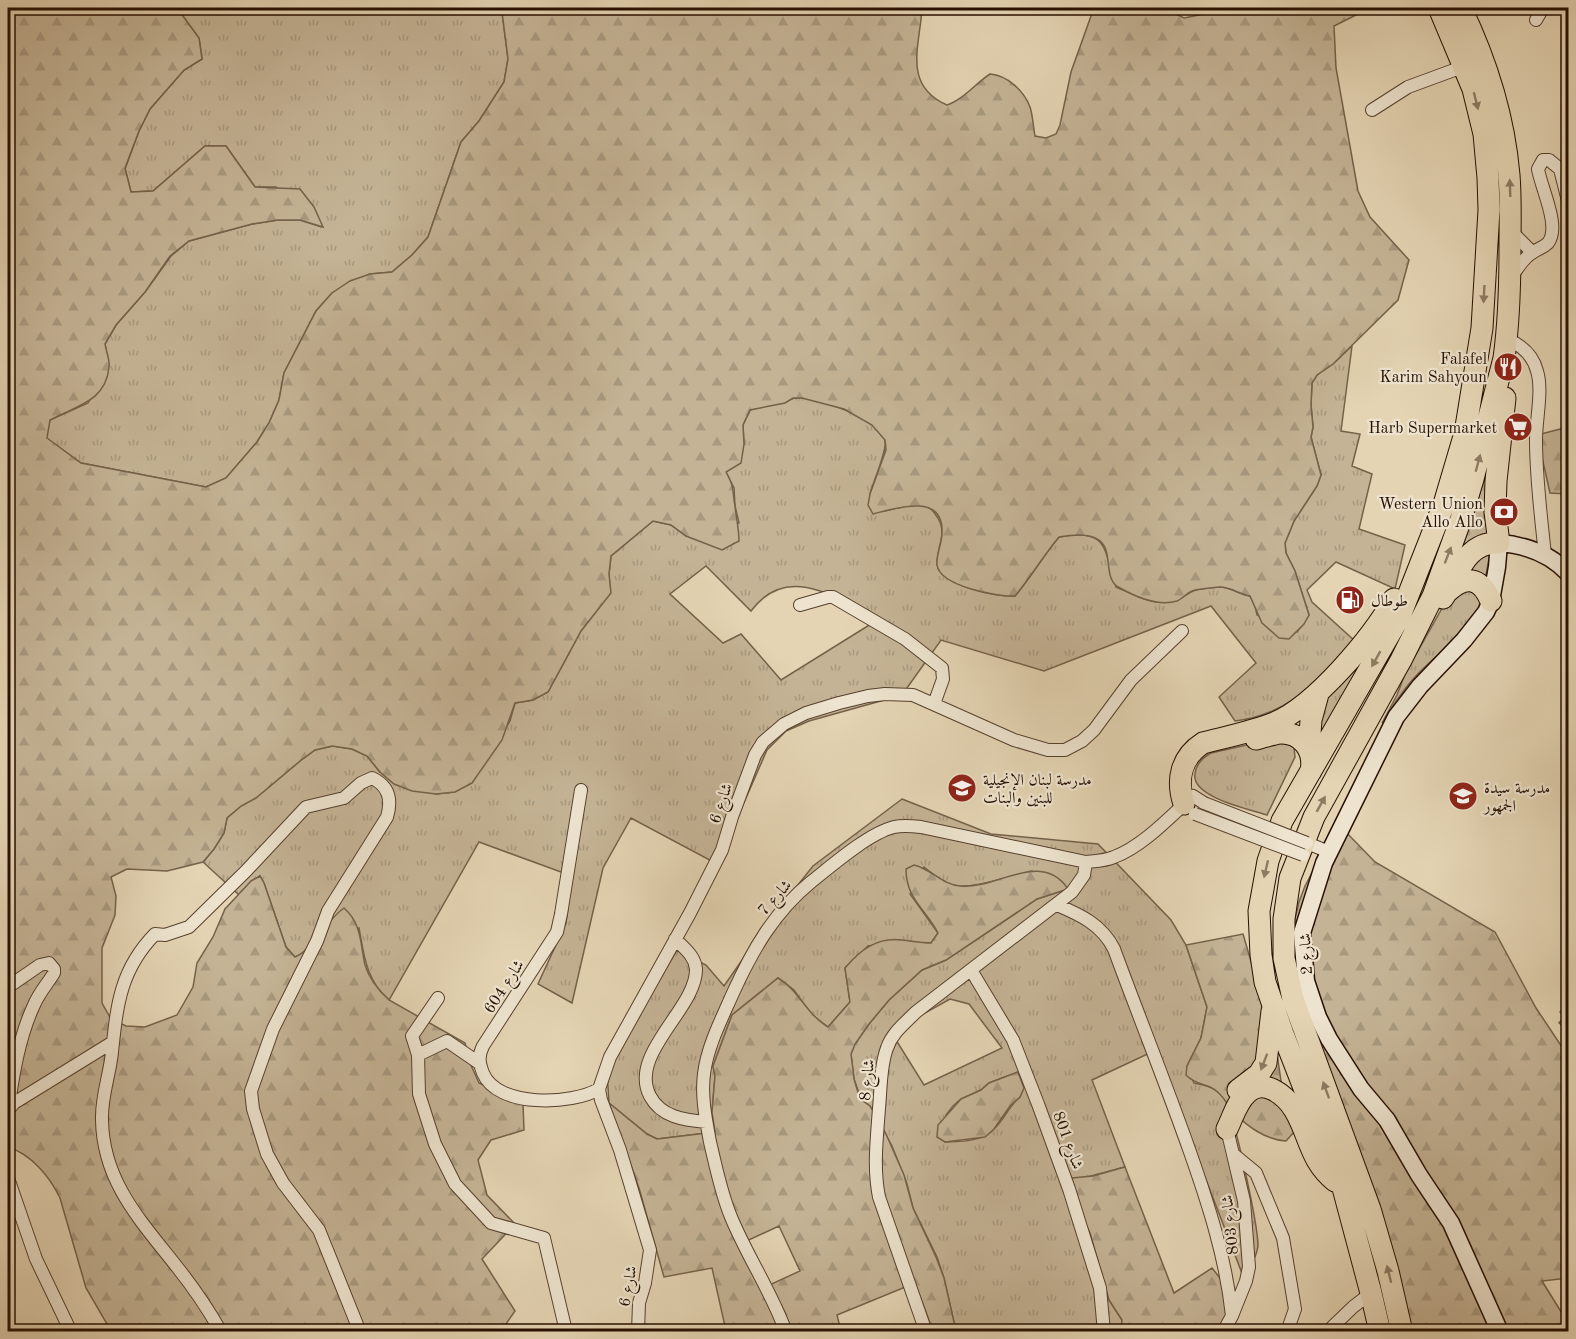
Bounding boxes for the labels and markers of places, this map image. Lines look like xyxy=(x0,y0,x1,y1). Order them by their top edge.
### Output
restaurant icon: Falafel Karim Sahyoun xyxy=(1492,351,1524,383)
place label: Falafel Karim Sahyoun xyxy=(1380,352,1487,386)
supermarket icon: Harb Supermarket xyxy=(1502,411,1534,443)
place label: Harb Supermarket xyxy=(1368,421,1497,437)
bank icon: Western Union Allo Allo xyxy=(1488,496,1520,528)
place label: Western Union Allo Allo xyxy=(1378,497,1483,531)
fuel station icon: طوطال xyxy=(1334,584,1366,616)
place label: طوطال xyxy=(1371,594,1408,611)
school or university icon: مدرسة لبنان الإنجيلية للبنين والبنات xyxy=(946,772,978,804)
place label: مدرسة لبنان الإنجيلية للبنين والبنات xyxy=(983,772,1092,807)
school or university icon: مدرسة سيدة الجمهور xyxy=(1447,780,1479,812)
place label: مدرسة سيدة الجمهور xyxy=(1482,781,1550,816)

